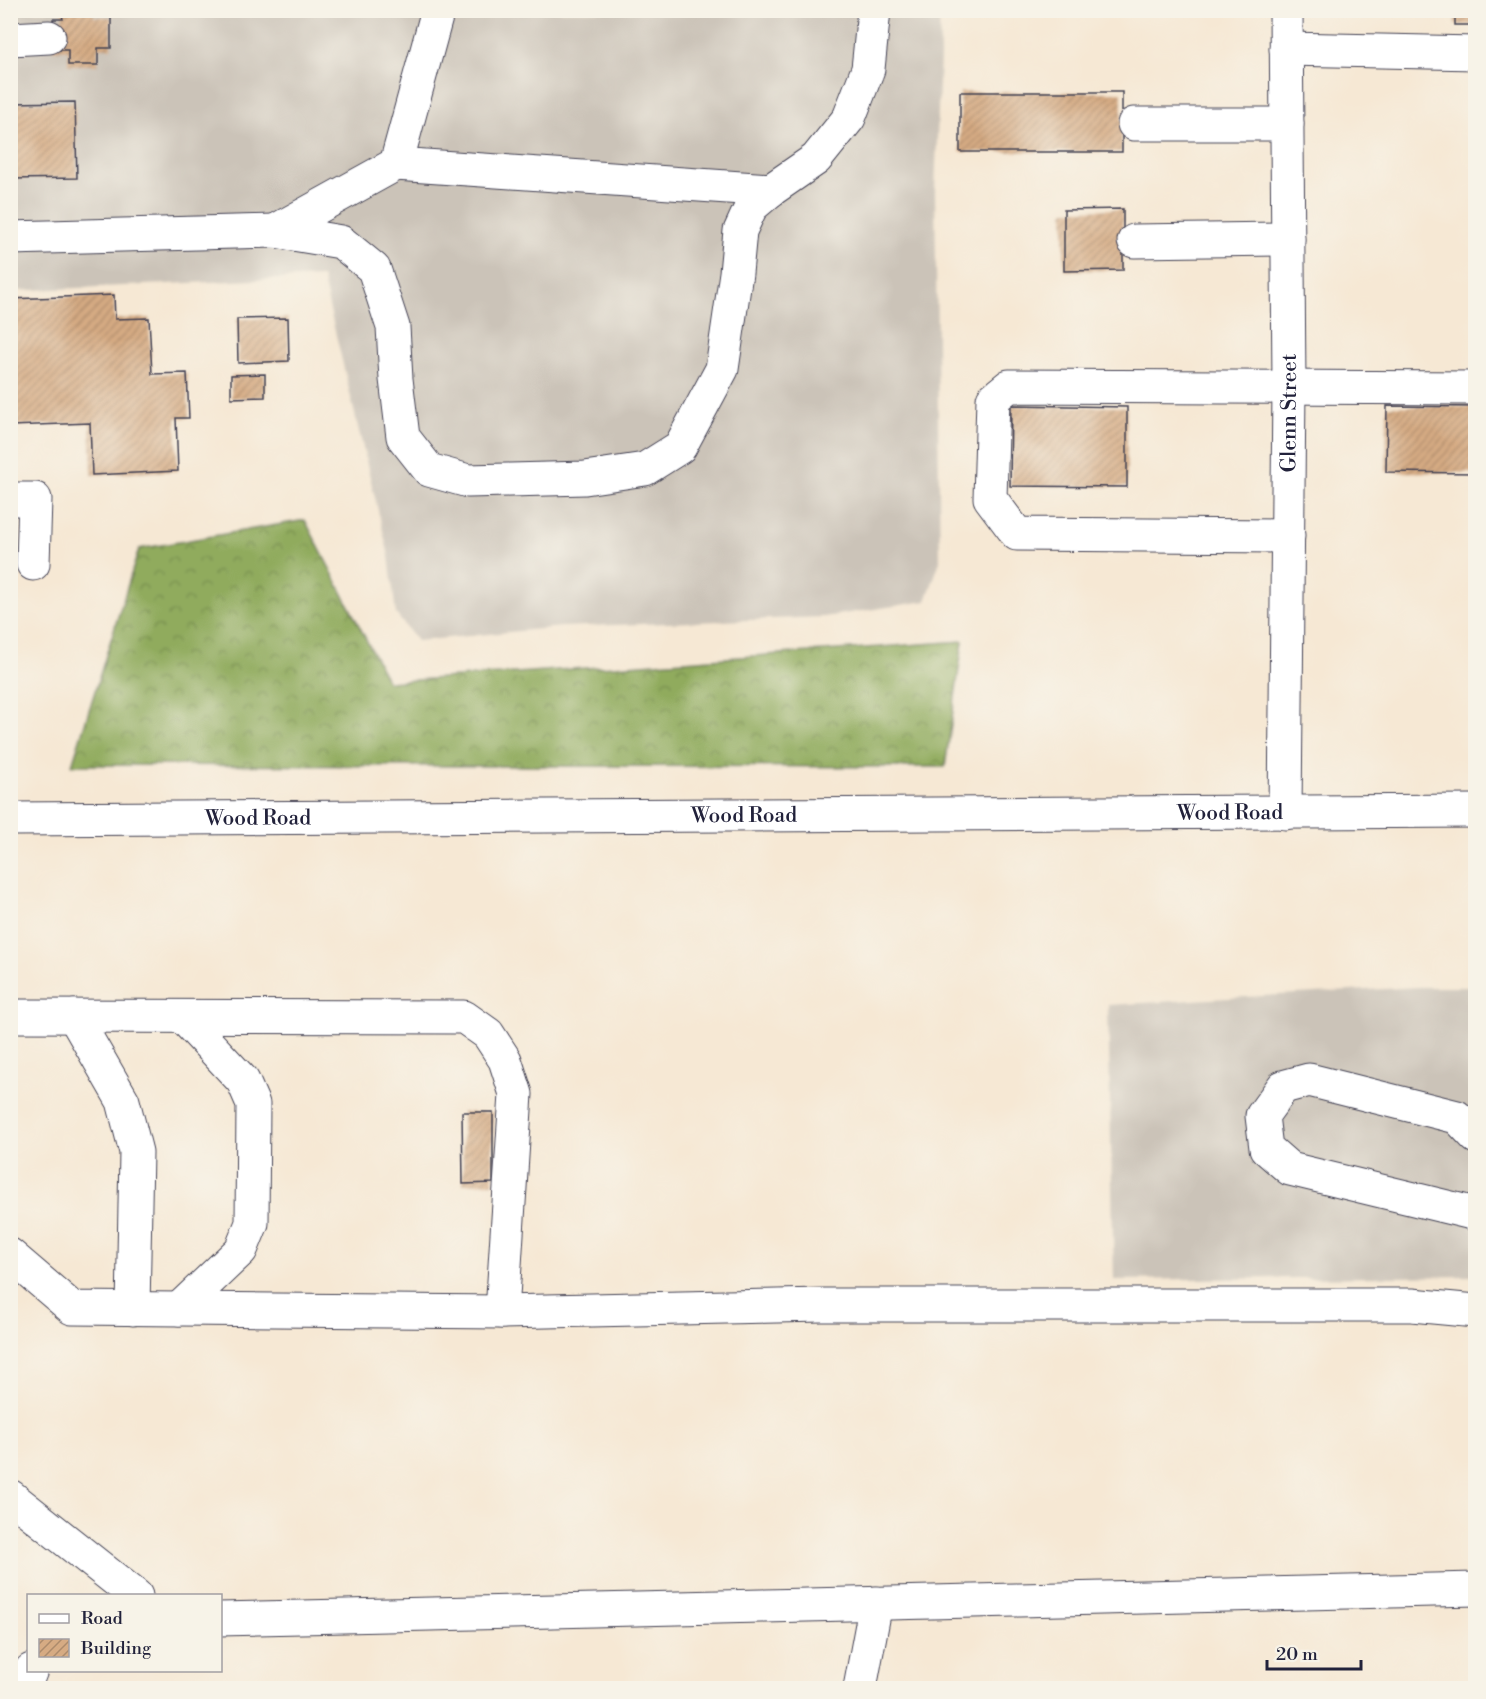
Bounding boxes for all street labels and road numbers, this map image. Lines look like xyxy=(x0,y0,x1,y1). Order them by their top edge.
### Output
street label: Glenn Street xyxy=(1276,353,1303,473)
street label: Wood Road xyxy=(1176,800,1283,827)
street label: Wood Road xyxy=(690,803,797,829)
street label: Wood Road xyxy=(204,805,311,832)

